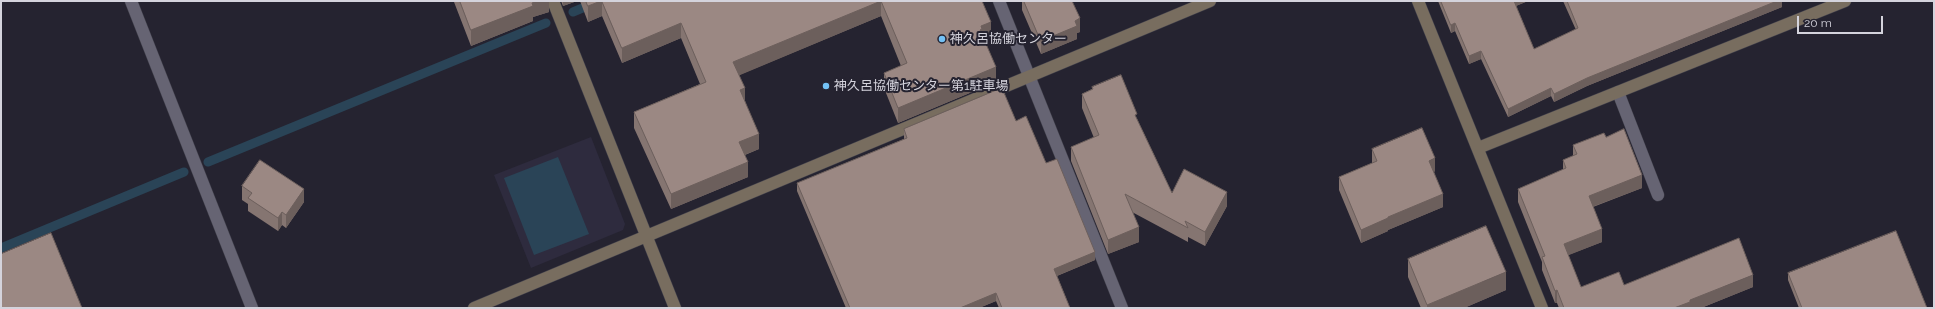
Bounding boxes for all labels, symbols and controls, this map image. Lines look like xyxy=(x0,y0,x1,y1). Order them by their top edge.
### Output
scale bar xyxy=(1799,8,1885,34)
text: 20 m xyxy=(1804,16,1832,30)
place label: 神久呂協働センター xyxy=(950,31,1067,47)
marker: 神久呂協働センター xyxy=(937,34,947,44)
place label: 神久呂協働センター第1駐車場 xyxy=(834,78,1009,94)
marker: 神久呂協働センター第1駐車場 xyxy=(821,81,831,91)

